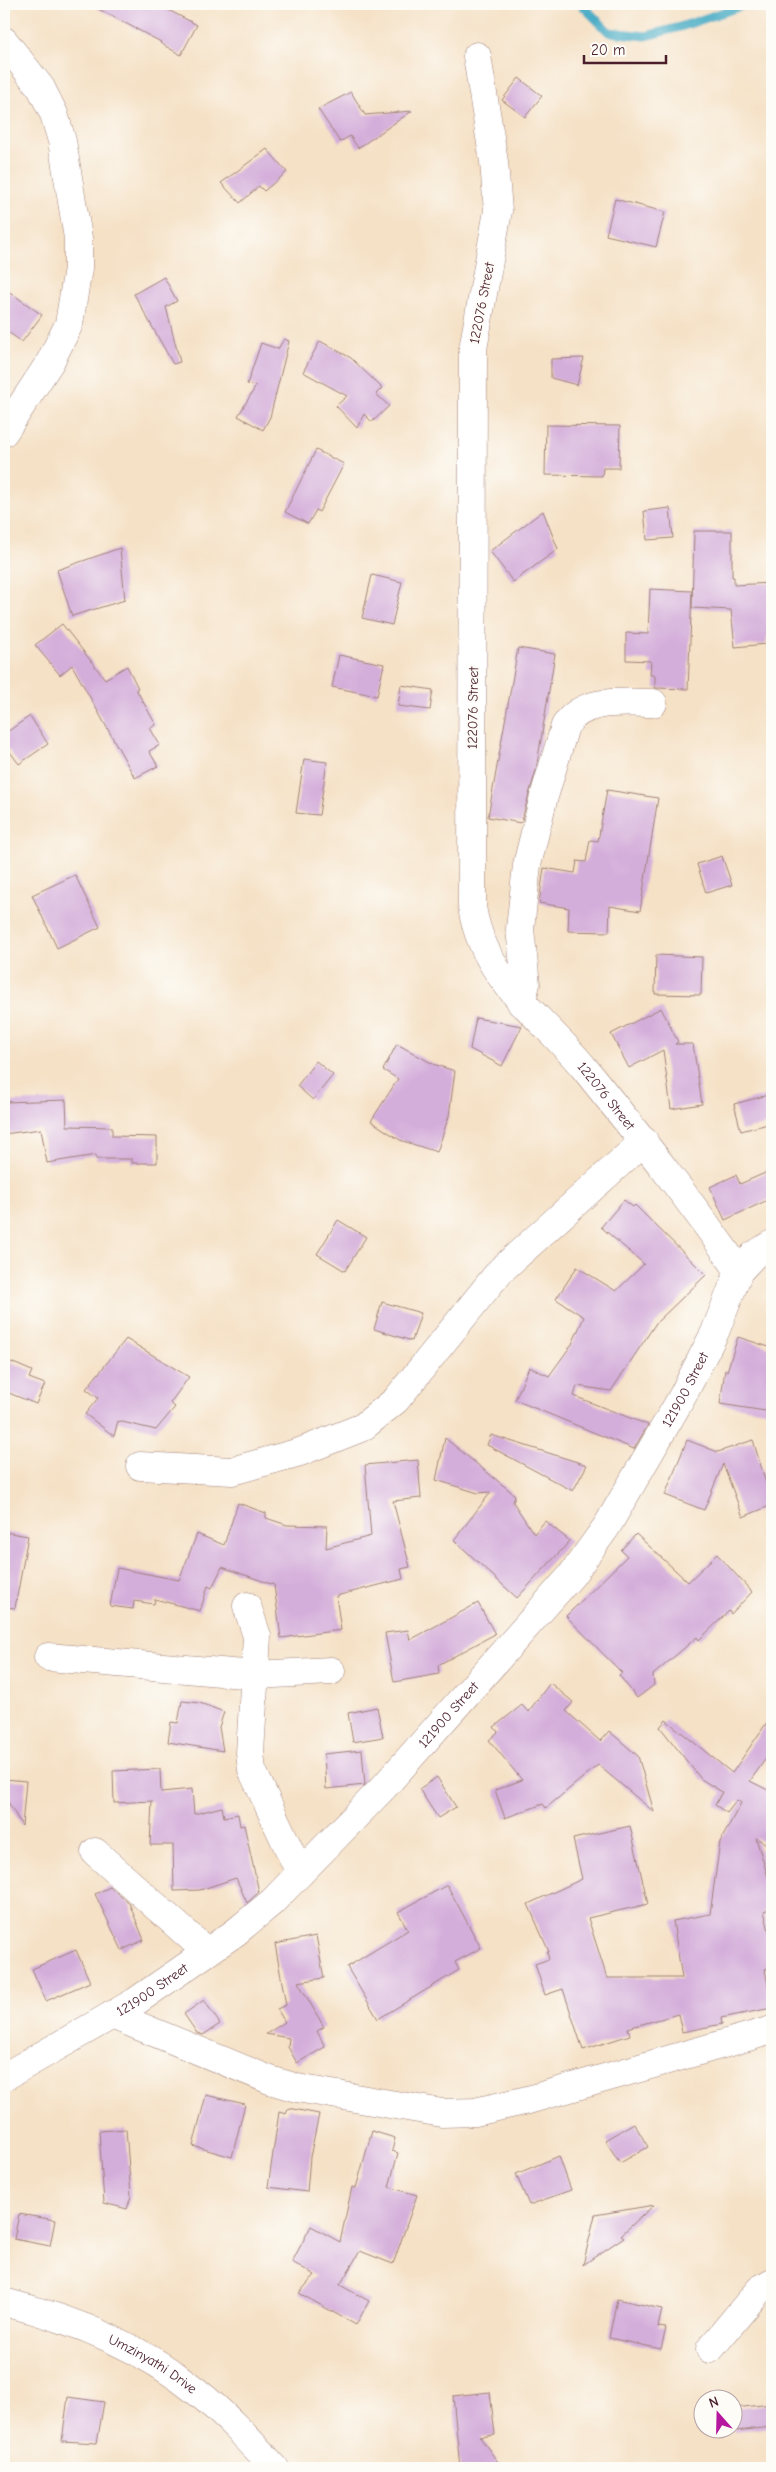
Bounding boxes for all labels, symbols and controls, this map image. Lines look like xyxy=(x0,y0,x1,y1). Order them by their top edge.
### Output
scale bar xyxy=(584,32,666,64)
text: 20 m xyxy=(591,41,625,59)
street label: 122076 Street xyxy=(466,260,498,345)
street label: 122076 Street xyxy=(464,666,482,749)
street label: 122076 Street xyxy=(574,1058,640,1134)
street label: 121900 Street xyxy=(658,1348,712,1430)
street label: 121900 Street xyxy=(414,1677,483,1751)
street label: 121900 Street xyxy=(113,1959,192,2019)
street label: Umzinyathi Drive xyxy=(106,2330,201,2397)
north arrow xyxy=(694,2390,744,2440)
text: N xyxy=(707,2393,721,2412)

